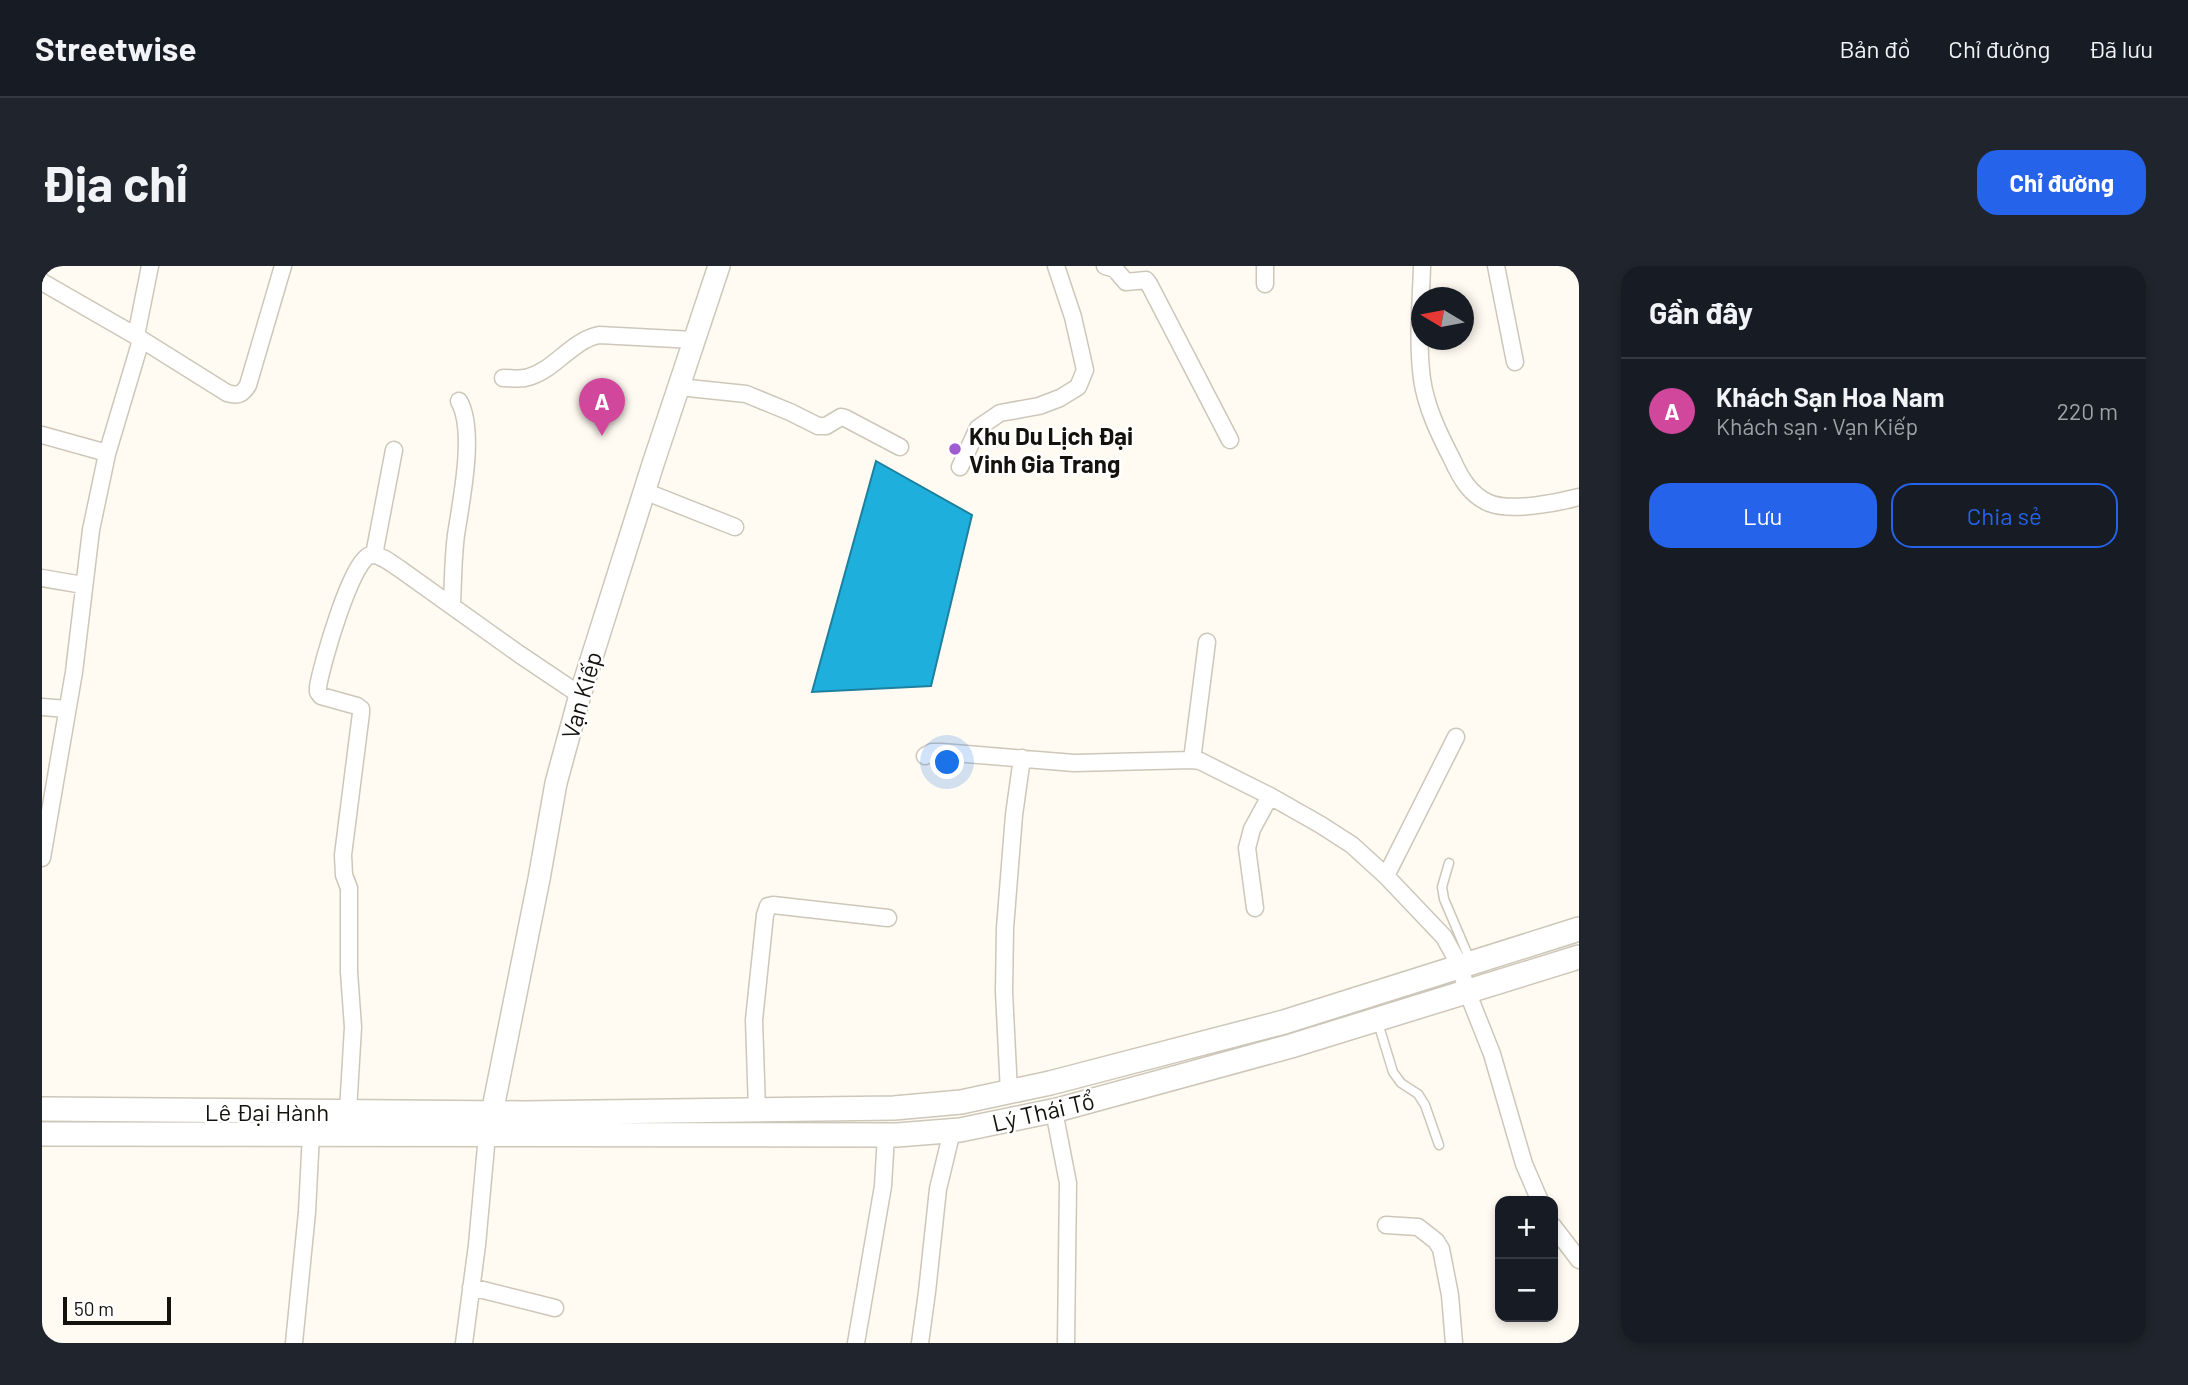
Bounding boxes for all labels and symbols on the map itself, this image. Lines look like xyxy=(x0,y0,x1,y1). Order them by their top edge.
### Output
north arrow xyxy=(1411,287,1474,350)
pin: A xyxy=(579,378,625,436)
place label: Khu Du Lịch Đại Vinh Gia Trang xyxy=(969,421,1133,478)
marker: Khu Du Lịch Đại Vinh Gia Trang xyxy=(947,441,963,457)
street label: Vạn Kiếp xyxy=(555,648,607,742)
your location xyxy=(930,745,964,779)
street label: Lý Thái Tổ xyxy=(989,1085,1097,1137)
street label: Lê Đại Hành xyxy=(205,1097,329,1126)
scale bar xyxy=(63,1294,172,1326)

